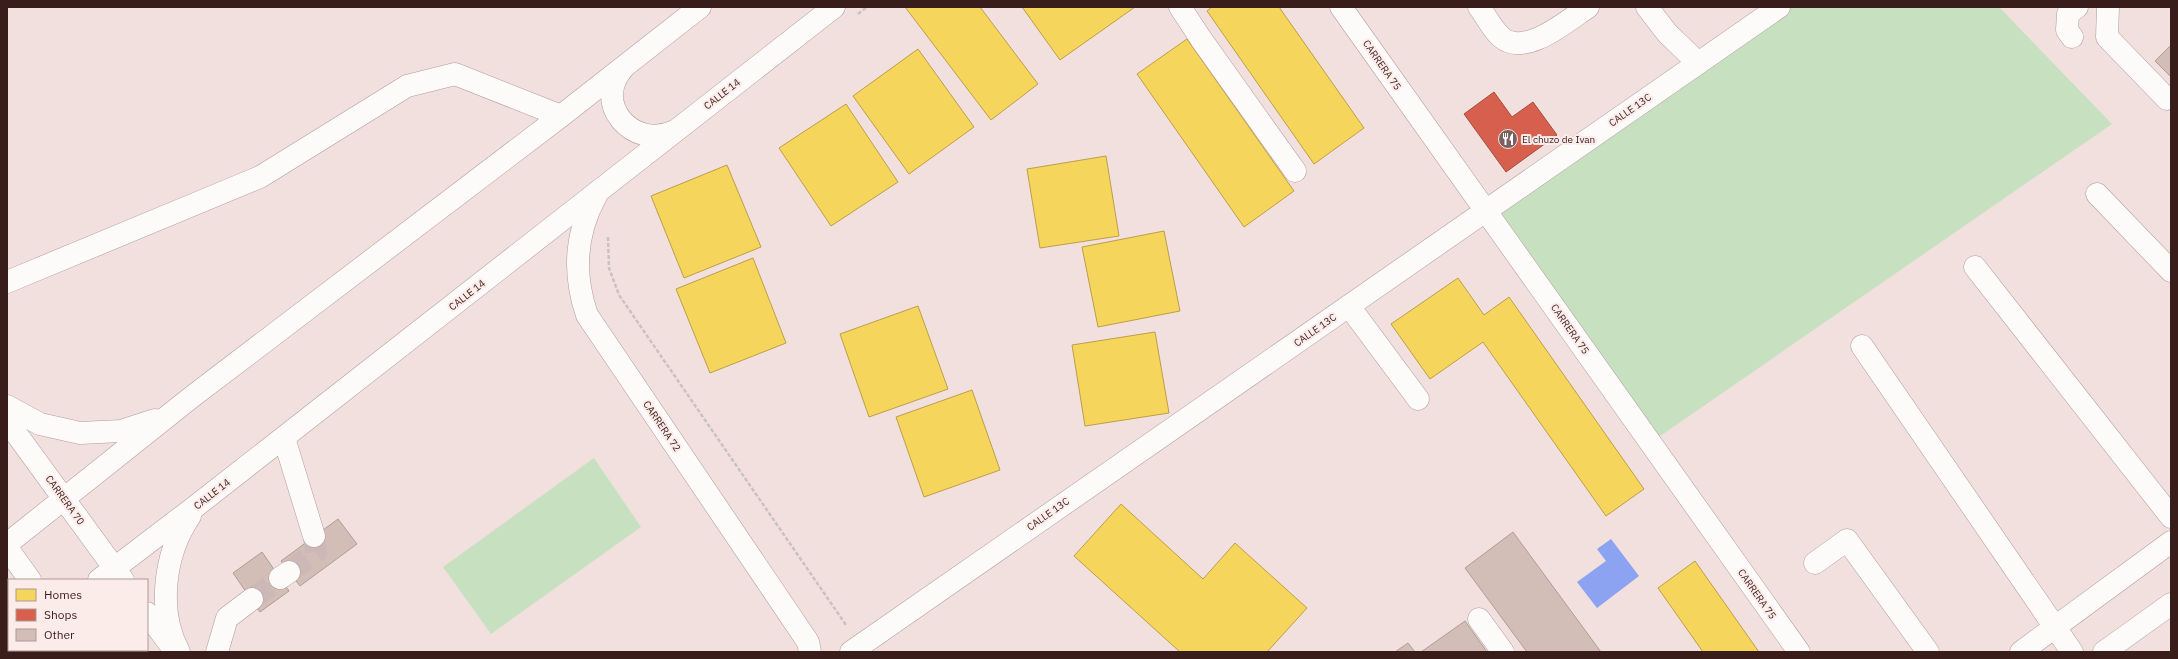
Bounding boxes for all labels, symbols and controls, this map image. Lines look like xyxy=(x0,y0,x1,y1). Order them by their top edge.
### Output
street label: CARRERA 75 xyxy=(1360,37,1404,93)
street label: CALLE 14 xyxy=(701,76,743,112)
street label: CALLE 13C xyxy=(1606,91,1654,129)
restaurant icon: El chuzo de Ivan xyxy=(1497,128,1519,150)
place label: El chuzo de Ivan xyxy=(1522,133,1595,146)
street label: CALLE 14 xyxy=(446,277,488,313)
street label: CARRERA 75 xyxy=(1548,301,1592,357)
street label: CALLE 13C xyxy=(1291,311,1339,349)
street label: CARRERA 72 xyxy=(640,398,684,454)
street label: CARRERA 70 xyxy=(43,473,87,527)
street label: CALLE 14 xyxy=(191,476,233,512)
street label: CALLE 13C xyxy=(1024,495,1072,533)
street label: CARRERA 75 xyxy=(1735,566,1779,622)
legend xyxy=(8,579,148,651)
text: Homes xyxy=(44,587,82,602)
text: Shops xyxy=(44,607,77,622)
text: Other xyxy=(44,627,75,642)

